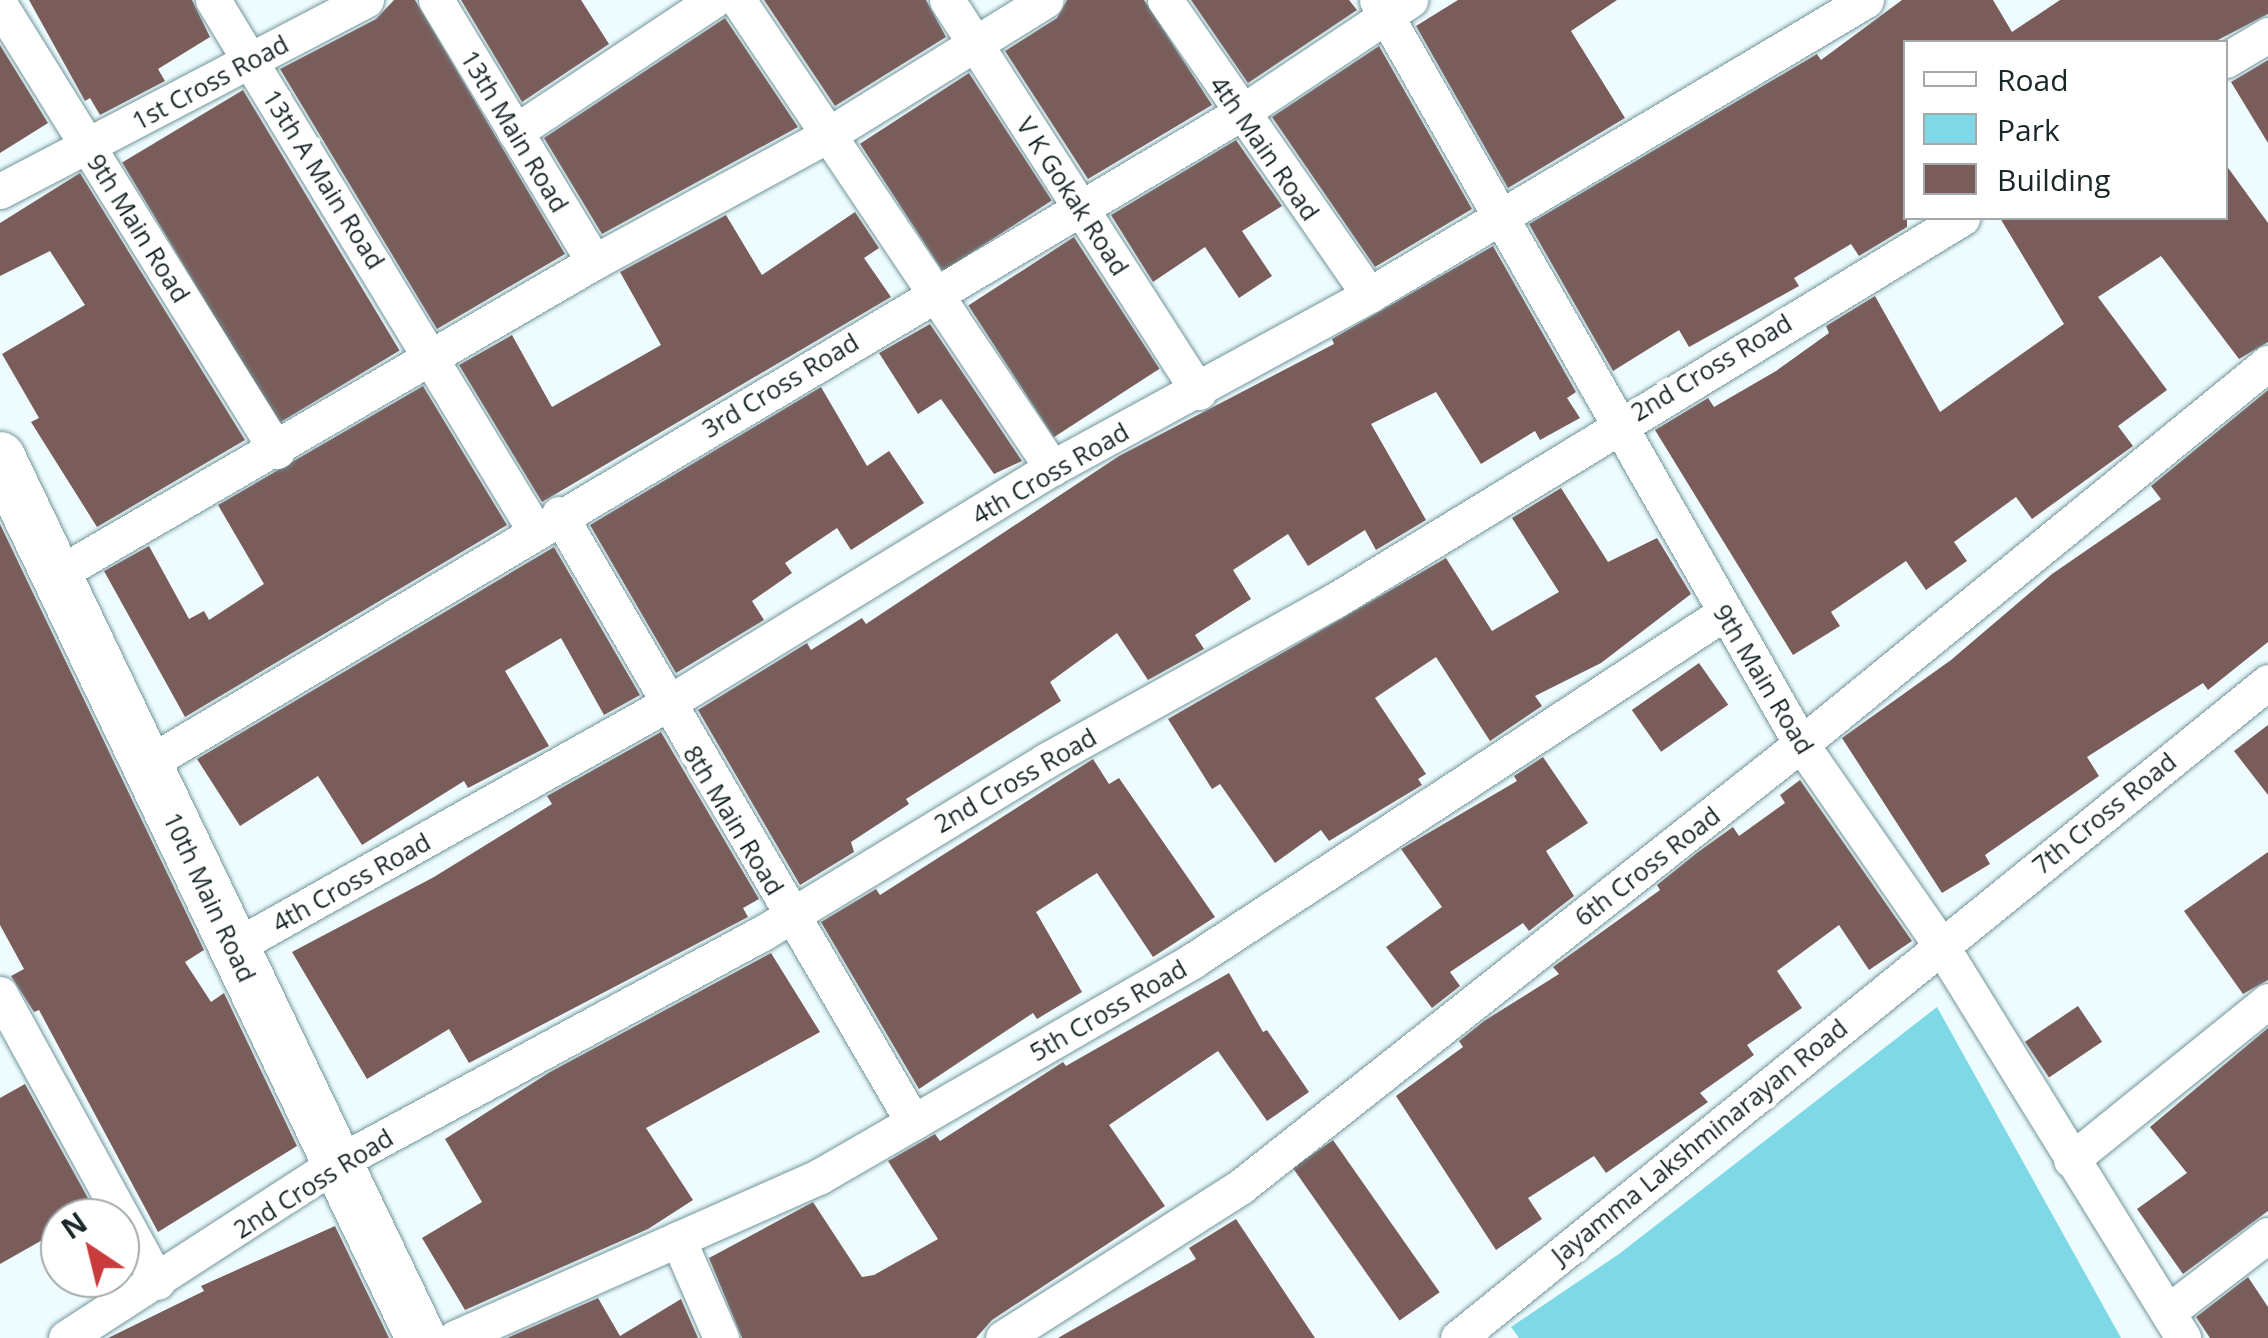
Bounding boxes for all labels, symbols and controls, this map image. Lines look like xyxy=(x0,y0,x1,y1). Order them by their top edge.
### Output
street label: 1st Cross Road xyxy=(127,28,293,136)
legend xyxy=(1903,40,2228,220)
street label: 13th Main Road xyxy=(455,45,575,217)
text: Road xyxy=(1997,59,2069,100)
street label: 4th Main Road xyxy=(1204,70,1326,226)
street label: 13th A Main Road xyxy=(257,84,391,274)
text: Park xyxy=(1997,109,2060,150)
street label: V K Gokak Road xyxy=(1011,111,1135,281)
street label: 9th Main Road xyxy=(81,148,197,308)
text: Building xyxy=(1997,159,2111,200)
street label: 2nd Cross Road xyxy=(1625,307,1797,427)
street label: 3rd Cross Road xyxy=(696,326,864,444)
street label: 4th Cross Road xyxy=(966,416,1134,530)
street label: 9th Main Road xyxy=(1708,599,1820,759)
street label: 2nd Cross Road xyxy=(929,721,1101,839)
street label: 8th Main Road xyxy=(678,740,790,900)
street label: 7th Cross Road xyxy=(2026,746,2182,880)
street label: 6th Cross Road xyxy=(1568,800,1726,932)
street label: 10th Main Road xyxy=(158,808,262,986)
street label: 4th Cross Road xyxy=(267,826,435,938)
street label: 5th Cross Road xyxy=(1024,953,1192,1067)
street label: Jayamma Lakshminarayan Road xyxy=(1545,1012,1853,1270)
street label: 2nd Cross Road xyxy=(228,1122,398,1244)
north arrow xyxy=(40,1198,140,1298)
text: N xyxy=(54,1203,94,1247)

